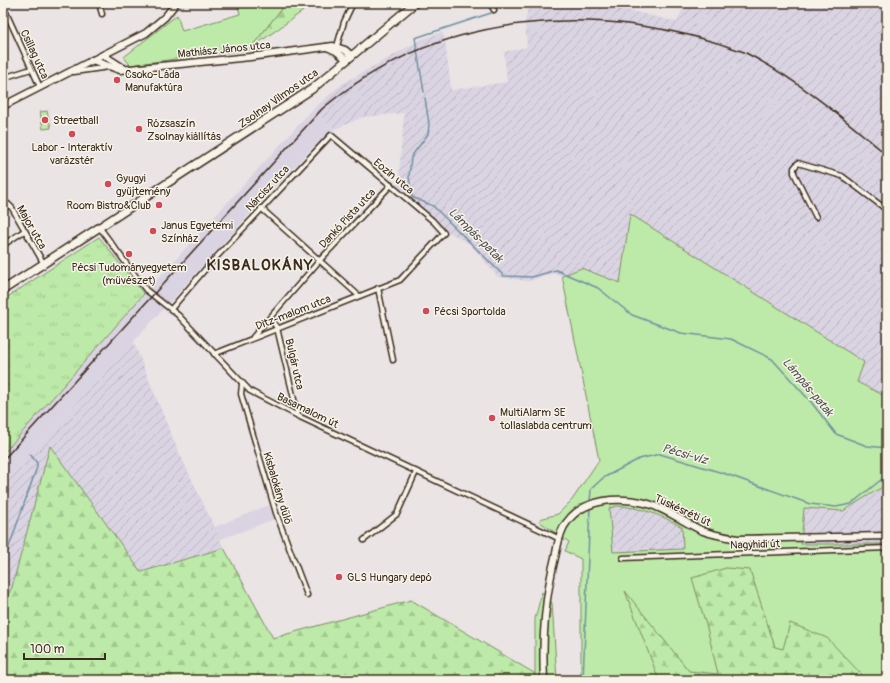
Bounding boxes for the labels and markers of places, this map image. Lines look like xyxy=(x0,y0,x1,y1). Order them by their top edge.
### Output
place label: Csoko-Láda Manufaktúra xyxy=(125,68,182,94)
marker: Csoko-Láda Manufaktúra xyxy=(112,75,122,85)
place label: Streetball xyxy=(53,114,99,127)
marker: Streetball xyxy=(40,115,50,125)
place label: Rózsaszín Zsolnay kiállítás xyxy=(147,117,221,143)
marker: Rózsaszín Zsolnay kiállítás xyxy=(134,124,144,134)
marker: Labor - Interaktív varázstér xyxy=(67,129,77,139)
place label: Labor - Interaktív varázstér xyxy=(31,141,113,167)
place label: Gyugyi gyűjtemény xyxy=(116,172,171,198)
marker: Gyugyi gyűjtemény xyxy=(103,179,113,189)
place label: Room Bistro&Club xyxy=(67,199,151,212)
marker: Room Bistro&Club xyxy=(154,200,164,210)
place label: Janus Egyetemi Színház xyxy=(161,219,233,245)
marker: Janus Egyetemi Színház xyxy=(148,226,158,236)
marker: Pécsi Tudományegyetem (művészet) xyxy=(124,249,134,259)
place label: Pécsi Tudományegyetem (művészet) xyxy=(72,261,187,287)
place label: Pécsi Sportolda xyxy=(434,305,506,318)
marker: Pécsi Sportolda xyxy=(421,306,431,316)
place label: MultiAlarm SE tollaslabda centrum xyxy=(499,406,592,432)
marker: MultiAlarm SE tollaslabda centrum xyxy=(487,413,497,423)
place label: GLS Hungary depó xyxy=(347,571,432,584)
marker: GLS Hungary depó xyxy=(334,572,344,582)

